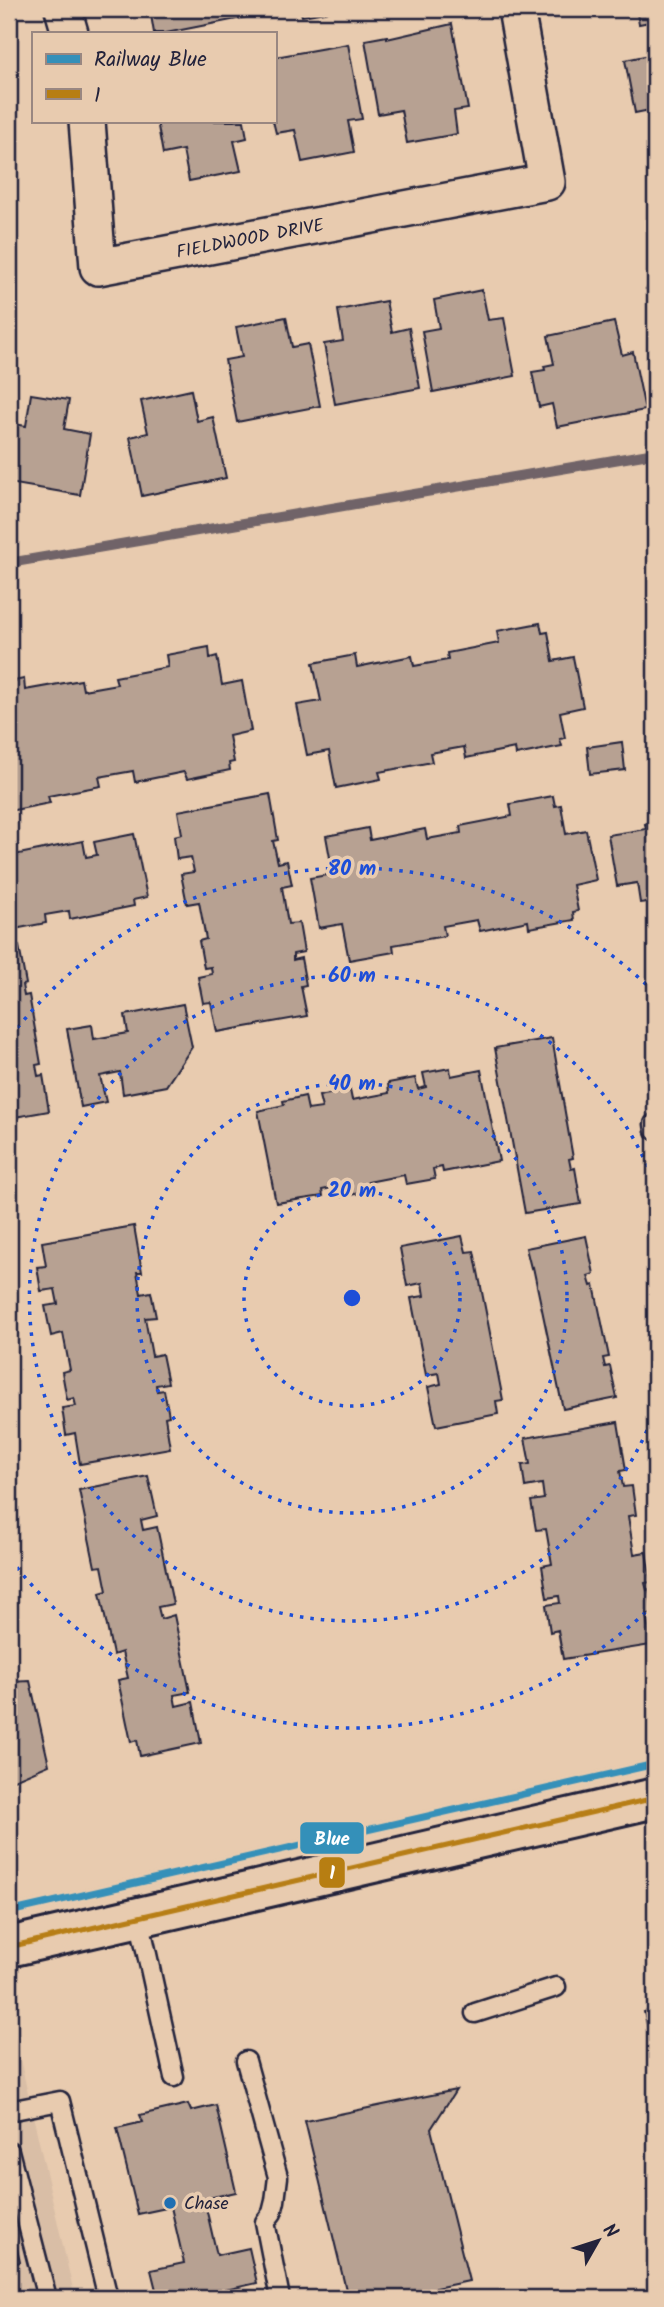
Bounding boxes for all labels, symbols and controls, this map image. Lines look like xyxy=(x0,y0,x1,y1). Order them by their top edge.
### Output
legend xyxy=(32,32,276,122)
text: Railway Blue xyxy=(94,44,207,77)
text: 1 xyxy=(94,80,101,113)
street label: FIELDWOOD DRIVE xyxy=(174,211,327,268)
text: 80 m xyxy=(328,853,376,886)
text: 60 m xyxy=(328,960,376,993)
text: 40 m xyxy=(328,1068,376,1101)
text: 20 m xyxy=(328,1175,376,1208)
centre of rings xyxy=(340,1286,364,1310)
line badge: Blue xyxy=(299,1821,365,1855)
text: Blue xyxy=(314,1825,350,1855)
line badge: 1 xyxy=(318,1856,346,1889)
text: 1 xyxy=(329,1859,335,1889)
place label: Chase xyxy=(184,2190,229,2219)
marker: Chase xyxy=(162,2195,178,2211)
north arrow xyxy=(562,2206,632,2276)
text: N xyxy=(594,2217,625,2246)

